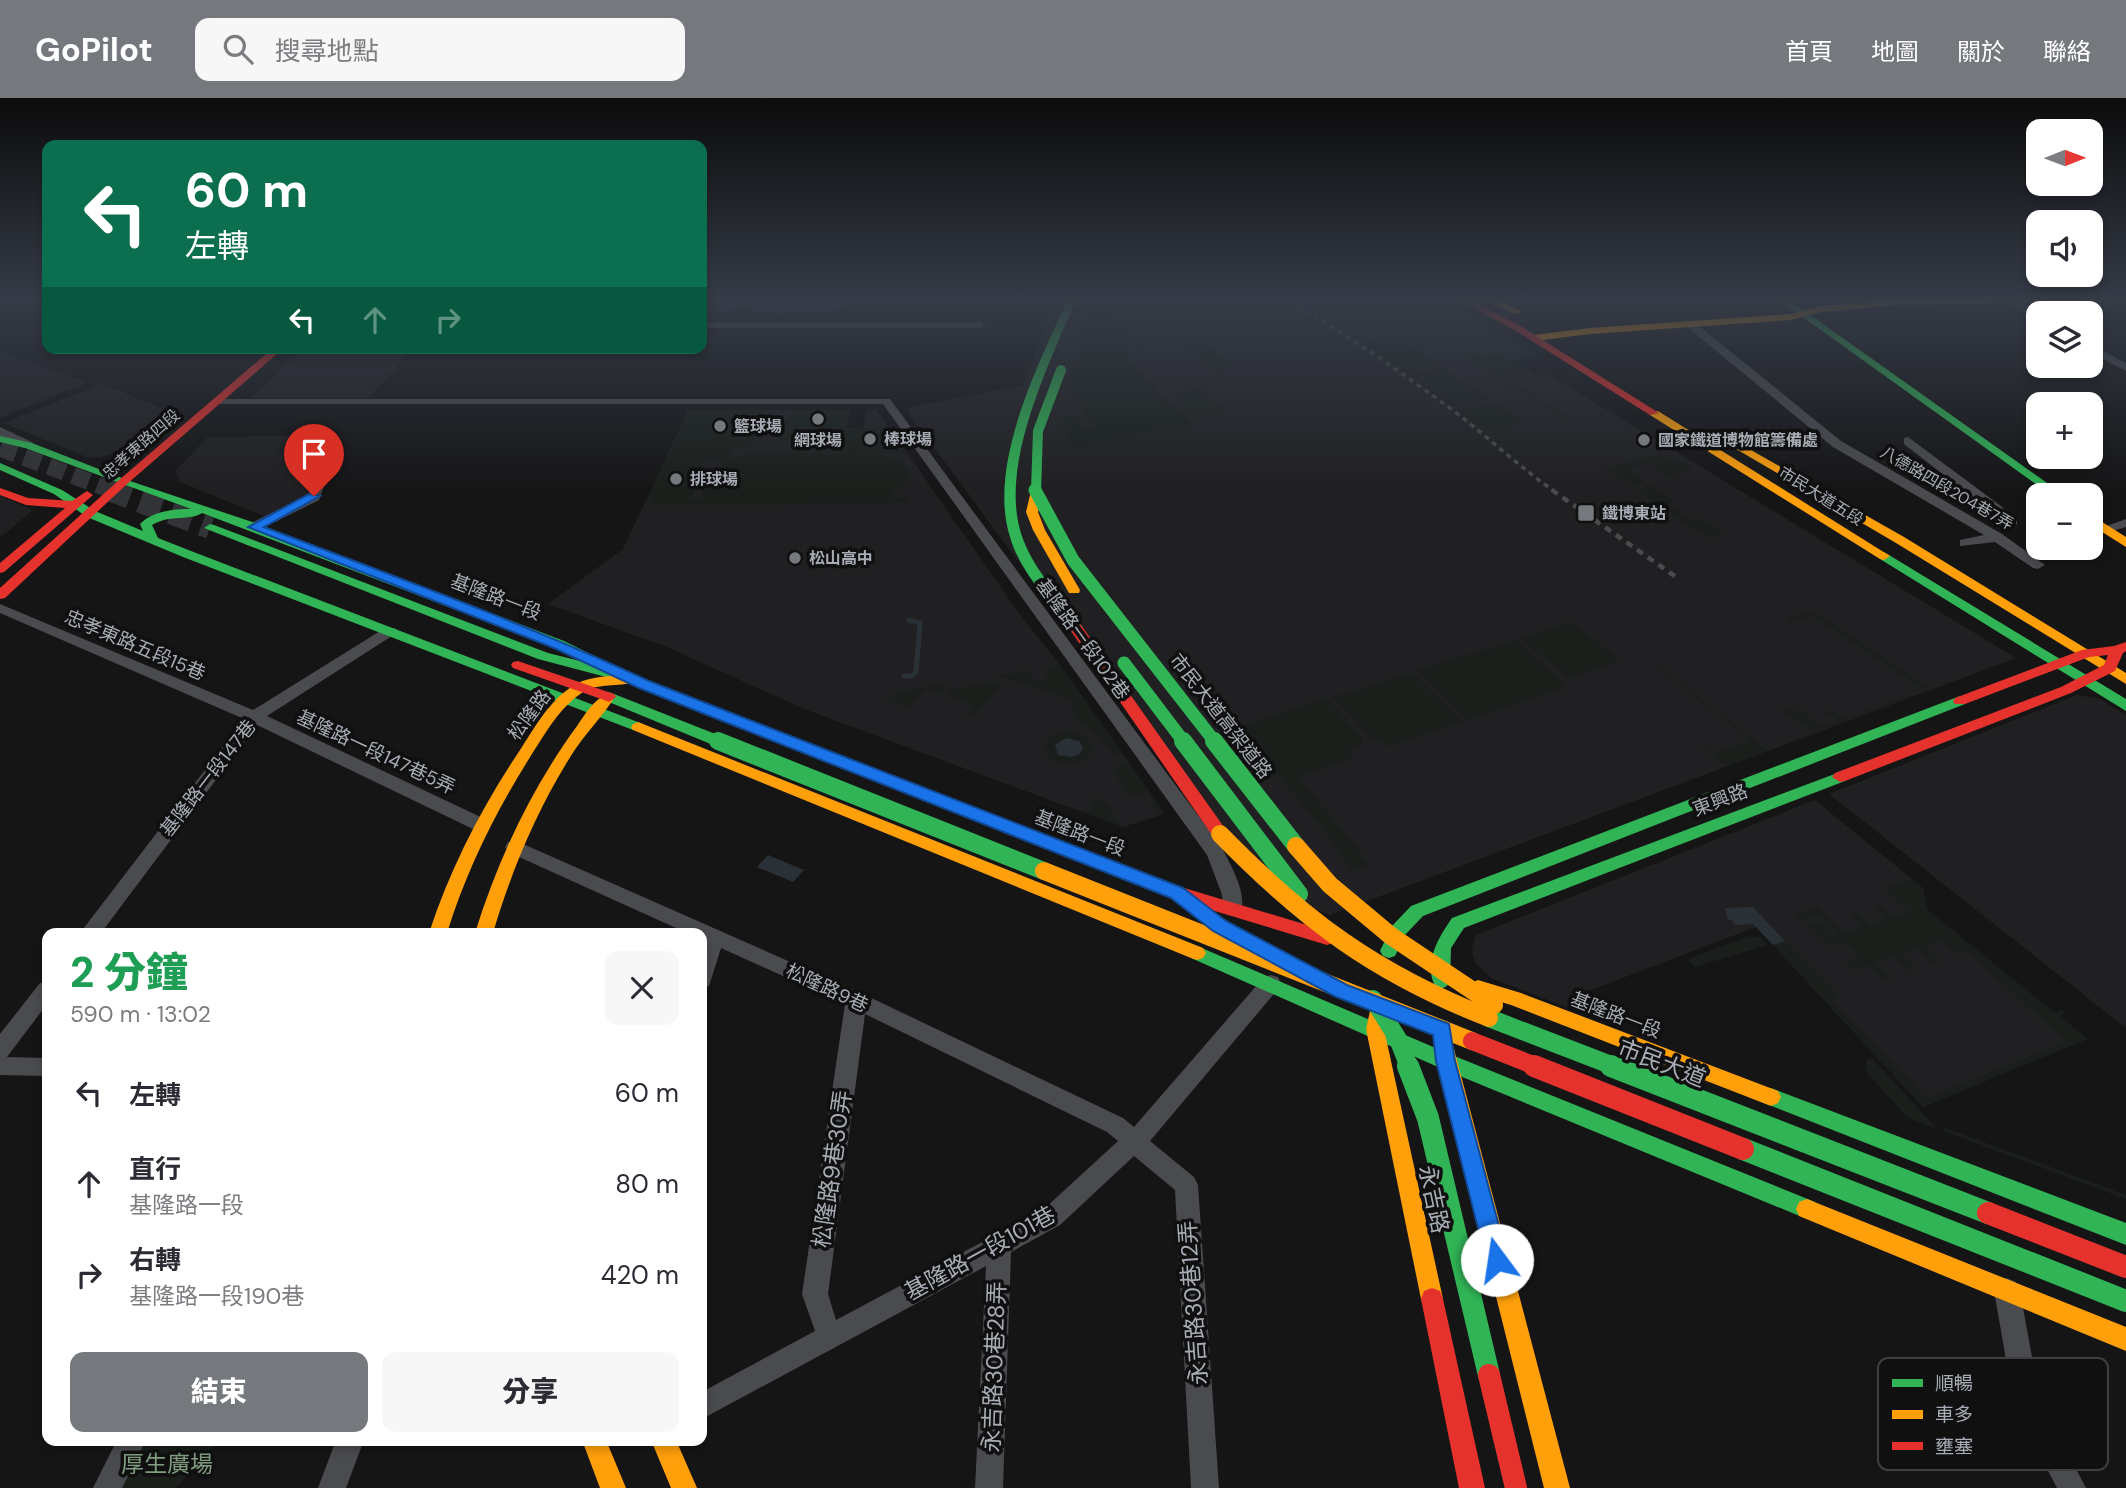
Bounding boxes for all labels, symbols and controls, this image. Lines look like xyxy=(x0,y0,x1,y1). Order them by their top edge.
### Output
search box xyxy=(195,18,685,81)
text: GoPilot xyxy=(35,28,153,71)
icon: search xyxy=(219,30,257,68)
text: 搜尋地點 xyxy=(275,34,379,68)
text: 首頁 xyxy=(1785,36,1833,67)
text: 地圖 xyxy=(1871,36,1919,67)
text: 關於 xyxy=(1957,36,2005,67)
text: 聯絡 xyxy=(2043,36,2091,67)
north arrow xyxy=(2026,119,2104,196)
map controls xyxy=(2026,119,2103,560)
text: 60 m xyxy=(185,158,308,222)
icon: left xyxy=(70,168,161,259)
button: sound xyxy=(2026,210,2103,287)
text: 左轉 xyxy=(185,225,249,267)
icon: left xyxy=(283,301,321,339)
icon: ahead xyxy=(356,301,394,339)
icon: right xyxy=(429,301,467,339)
button: layers xyxy=(2026,301,2103,378)
button: + xyxy=(2026,392,2103,469)
street label: 忠孝東路四段 xyxy=(98,405,184,483)
marker: 網球場 xyxy=(810,411,826,427)
place label: 籃球場 xyxy=(734,416,782,437)
marker: 籃球場 xyxy=(712,418,728,434)
pin xyxy=(284,424,344,496)
place label: 棒球場 xyxy=(884,429,932,450)
place label: 網球場 xyxy=(794,430,842,451)
place label: 國家鐵道博物館籌備處 xyxy=(1658,430,1818,451)
marker: 棒球場 xyxy=(862,431,878,447)
marker: 國家鐵道博物館籌備處 xyxy=(1636,432,1652,448)
icon: arrive xyxy=(295,435,333,473)
street label: 八德路四段204巷7弄 xyxy=(1877,441,2017,535)
street label: 市民大道五段 xyxy=(1775,462,1867,530)
place label: 排球場 xyxy=(690,469,738,490)
marker: 排球場 xyxy=(668,471,684,487)
button: − xyxy=(2026,483,2103,560)
marker: 鐵博東站 xyxy=(1576,503,1596,523)
place label: 鐵博東站 xyxy=(1602,503,1666,524)
place label: 松山高中 xyxy=(809,548,873,569)
marker: 松山高中 xyxy=(787,550,803,566)
street label: 基隆路一段 xyxy=(447,568,545,626)
street label: 基隆路一段102巷 xyxy=(1031,574,1135,704)
street label: 忠孝東路五段15巷 xyxy=(61,604,209,686)
street label: 市民大道高架道路 xyxy=(1164,648,1278,784)
street label: 松隆路 xyxy=(502,685,556,745)
street label: 基隆路一段147巷5弄 xyxy=(293,704,459,800)
street label: 基隆路一段147巷 xyxy=(155,715,261,841)
street label: 東興路 xyxy=(1689,778,1751,822)
street label: 基隆路一段 xyxy=(1031,804,1129,862)
text: 2 分鐘 xyxy=(70,945,188,1000)
button: close xyxy=(605,951,679,1025)
street label: 松隆路9巷 xyxy=(782,958,872,1018)
street label: 基隆路一段 xyxy=(1567,986,1665,1044)
text: 590 m · 13:02 xyxy=(70,999,211,1029)
street label: 市民大道 xyxy=(1614,1033,1710,1093)
icon: left xyxy=(70,1074,108,1112)
text: 60 m xyxy=(615,1076,679,1110)
text: 左轉 xyxy=(129,1078,181,1112)
street label: 松隆路9巷30弄 xyxy=(806,1088,858,1250)
text: 直行 xyxy=(129,1152,181,1186)
street label: 永吉路 xyxy=(1412,1162,1456,1236)
icon: ahead xyxy=(70,1165,108,1203)
text: 80 m xyxy=(615,1167,679,1201)
text: 基隆路一段 xyxy=(129,1190,244,1220)
street label: 基隆路一段101巷 xyxy=(899,1199,1061,1307)
street label: 永吉路30巷12弄 xyxy=(1172,1220,1214,1386)
position arrow xyxy=(1460,1223,1534,1297)
text: 右轉 xyxy=(129,1243,181,1277)
icon: right xyxy=(70,1256,108,1294)
text: 420 m xyxy=(601,1258,679,1292)
text: 基隆路一段190巷 xyxy=(129,1281,304,1311)
street label: 永吉路30巷28弄 xyxy=(976,1281,1012,1453)
button: 結束 xyxy=(70,1352,368,1432)
button: 分享 xyxy=(382,1352,679,1432)
legend xyxy=(1878,1358,2108,1470)
text: 順暢 xyxy=(1935,1371,1973,1396)
text: 車多 xyxy=(1935,1402,1973,1427)
text: 壅塞 xyxy=(1935,1434,1973,1459)
park label: 厚生廣場 xyxy=(121,1449,213,1479)

